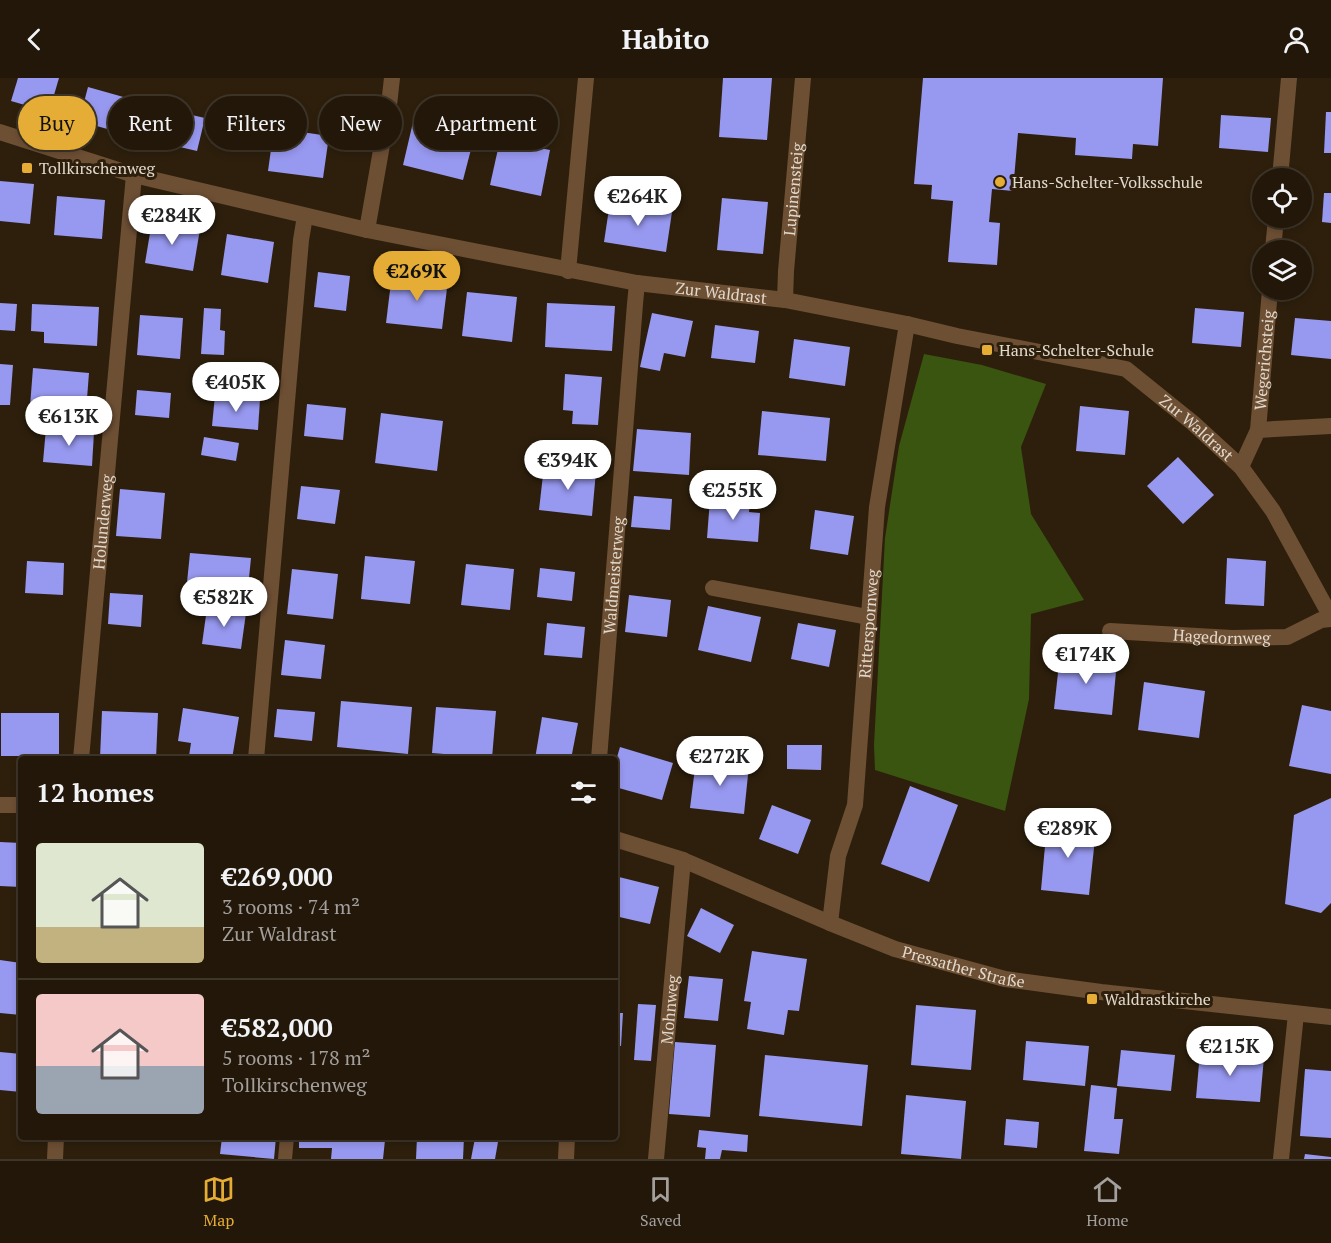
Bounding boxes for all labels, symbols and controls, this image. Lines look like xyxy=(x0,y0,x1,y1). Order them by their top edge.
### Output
text: Habito xyxy=(622,21,709,57)
icon: back xyxy=(18,23,51,56)
icon: person xyxy=(1280,23,1313,56)
chip: Buy xyxy=(18,96,96,150)
chip: Rent xyxy=(108,96,193,150)
chip: Filters xyxy=(205,96,307,150)
chip: New xyxy=(319,96,402,150)
chip: Apartment xyxy=(414,96,558,150)
street label: Lupinensteig xyxy=(778,141,808,237)
place label: Tollkirschenweg xyxy=(39,157,155,179)
marker: Tollkirschenweg xyxy=(20,161,34,175)
map controls xyxy=(1252,168,1312,300)
button: locate xyxy=(1252,168,1312,228)
place label: Hans-Schelter-Volksschule xyxy=(1012,171,1203,193)
marker: Hans-Schelter-Volksschule xyxy=(993,175,1007,189)
pin: €264K xyxy=(596,176,680,227)
text: €264K xyxy=(608,182,668,209)
pin: €284K xyxy=(130,195,214,246)
text: €284K xyxy=(142,201,202,228)
button: layers xyxy=(1252,240,1312,300)
pin: €269K xyxy=(375,251,459,302)
text: €269K xyxy=(387,257,447,284)
street label: Zur Waldrast xyxy=(674,276,768,309)
street label: Wegerichsteig xyxy=(1249,309,1279,411)
place label: Hans-Schelter-Schule xyxy=(999,339,1154,361)
marker: Hans-Schelter-Schule xyxy=(980,343,994,357)
pin: €405K xyxy=(194,362,278,413)
text: €405K xyxy=(206,368,266,395)
street label: Zur Waldrast xyxy=(1155,389,1239,466)
pin: €613K xyxy=(27,396,111,447)
text: €613K xyxy=(39,402,99,429)
pin: €394K xyxy=(526,440,610,491)
text: €394K xyxy=(538,446,598,473)
pin: €255K xyxy=(691,470,775,521)
street label: Holunderweg xyxy=(87,473,118,570)
text: €255K xyxy=(703,476,763,503)
street label: Waldmeisterweg xyxy=(598,515,629,635)
street label: Ritterspornweg xyxy=(853,568,883,679)
pin: €582K xyxy=(182,577,266,628)
text: €582K xyxy=(194,583,254,610)
street label: Hagedornweg xyxy=(1172,624,1271,649)
pin: €174K xyxy=(1044,634,1128,685)
text: €174K xyxy=(1056,640,1116,667)
pin: €272K xyxy=(678,736,762,787)
text: €272K xyxy=(690,742,750,769)
text: 12 homes xyxy=(36,775,154,809)
icon: filters xyxy=(567,776,600,809)
pin: €289K xyxy=(1026,808,1110,859)
text: €289K xyxy=(1038,814,1098,841)
text: €269,000 xyxy=(222,859,333,893)
icon: home xyxy=(84,867,156,939)
text: 3 rooms · 74 m² xyxy=(222,893,360,920)
text: Zur Waldrast xyxy=(222,920,337,947)
street label: Pressather Straße xyxy=(900,940,1026,993)
street label: Mohnweg xyxy=(655,973,684,1045)
place label: Waldrastkirche xyxy=(1104,988,1211,1010)
marker: Waldrastkirche xyxy=(1085,992,1099,1006)
text: €582,000 xyxy=(222,1010,333,1044)
icon: home xyxy=(84,1018,156,1090)
pin: €215K xyxy=(1188,1026,1272,1077)
text: €215K xyxy=(1200,1032,1260,1059)
text: 5 rooms · 178 m² xyxy=(222,1044,370,1071)
text: Tollkirschenweg xyxy=(222,1071,367,1098)
tab: Map xyxy=(202,1173,235,1231)
tab: Saved xyxy=(640,1173,682,1231)
tab: Home xyxy=(1086,1173,1129,1231)

